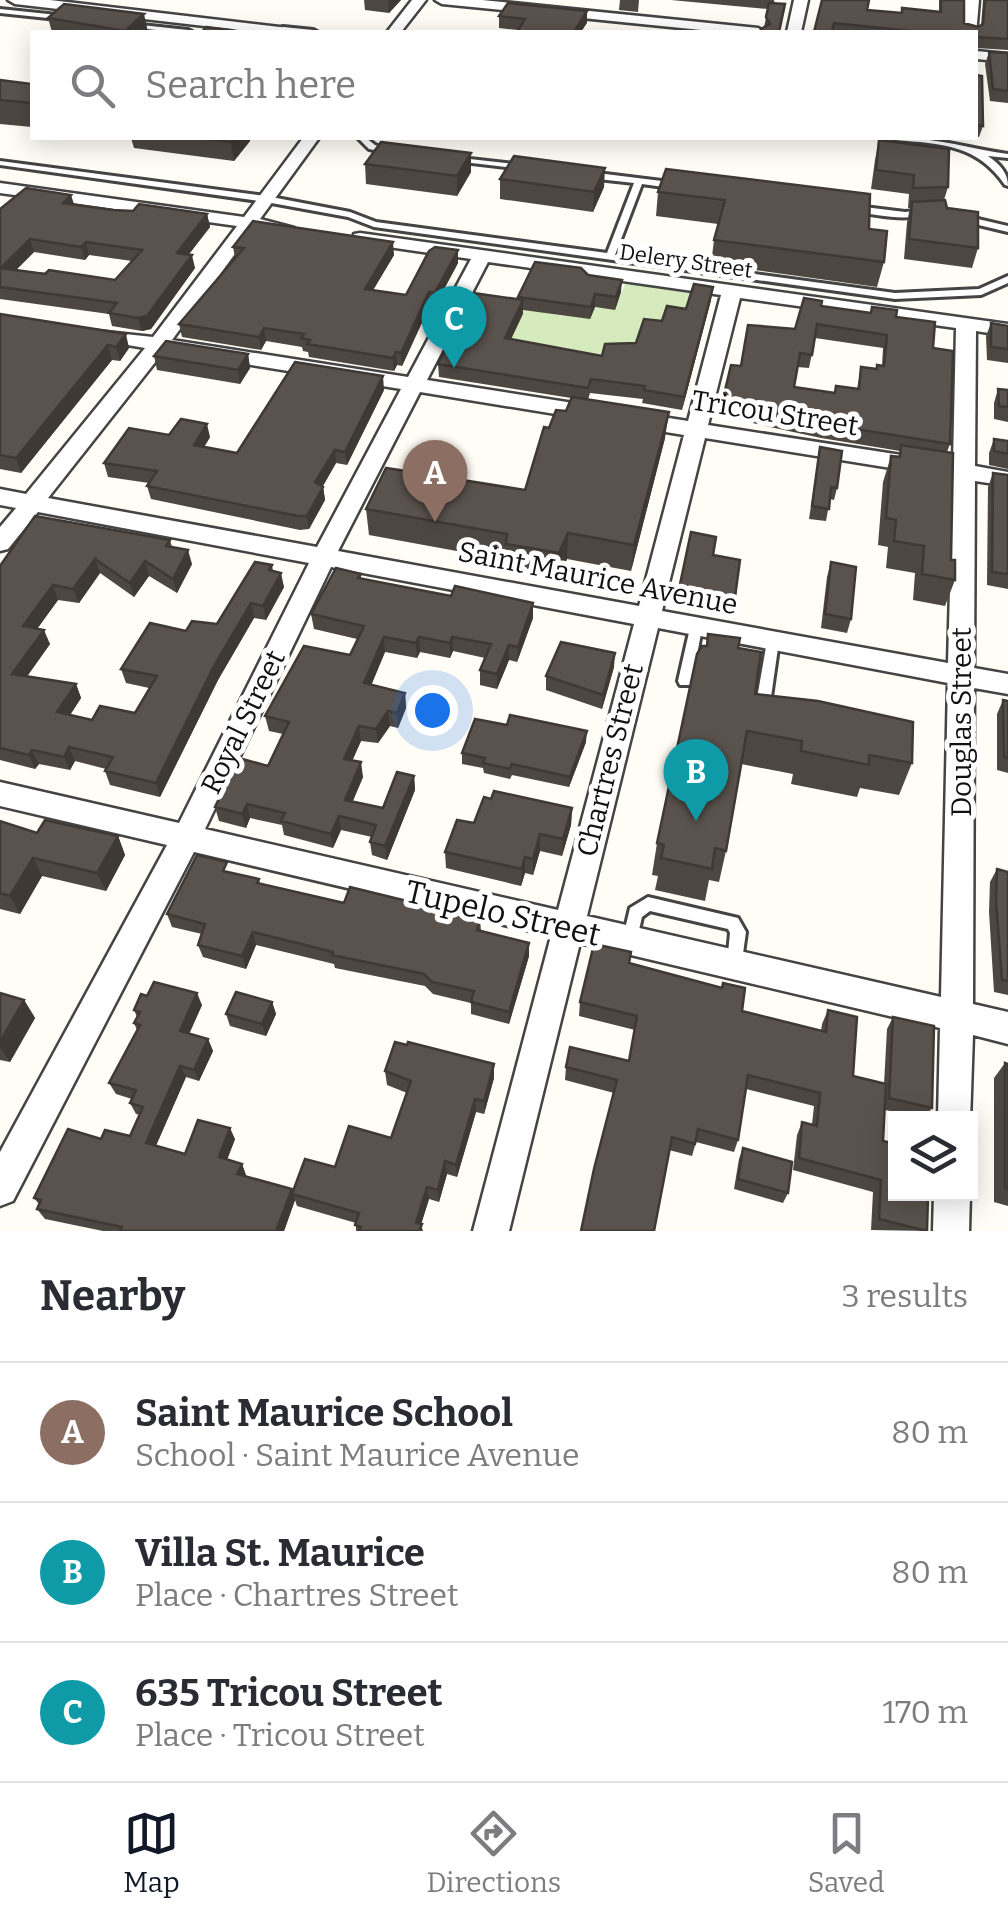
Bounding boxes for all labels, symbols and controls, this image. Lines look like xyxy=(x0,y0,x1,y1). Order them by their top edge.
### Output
search box xyxy=(30,30,978,140)
icon: search xyxy=(65,58,120,113)
text: Search here xyxy=(145,62,356,108)
street label: Delery Street xyxy=(618,238,754,284)
pin: C xyxy=(422,286,486,368)
street label: Tricou Street xyxy=(689,384,861,442)
pin: A xyxy=(402,440,468,522)
street label: Saint Maurice Avenue xyxy=(455,535,741,621)
street label: Douglas Street xyxy=(945,627,978,817)
street label: Royal Street xyxy=(194,645,292,799)
street label: Chartres Street xyxy=(570,660,650,860)
your location xyxy=(407,685,458,736)
pin: B xyxy=(664,738,728,821)
street label: Tupelo Street xyxy=(402,872,605,954)
map controls xyxy=(888,1111,978,1201)
button: layers xyxy=(888,1111,978,1201)
text: Nearby xyxy=(40,1271,185,1321)
text: 3 results xyxy=(842,1277,968,1315)
text: Saint Maurice School xyxy=(135,1390,513,1436)
text: A xyxy=(61,1413,84,1451)
text: 80 m xyxy=(891,1413,968,1451)
text: School · Saint Maurice Avenue xyxy=(135,1436,580,1474)
text: Villa St. Maurice xyxy=(135,1530,425,1576)
text: B xyxy=(62,1553,83,1591)
text: 80 m xyxy=(891,1553,968,1591)
text: Place · Chartres Street xyxy=(135,1576,459,1614)
text: 635 Tricou Street xyxy=(135,1670,443,1716)
text: C xyxy=(62,1693,83,1731)
text: 170 m xyxy=(882,1693,968,1731)
text: Place · Tricou Street xyxy=(135,1716,425,1754)
tab: Map xyxy=(123,1806,180,1899)
tab: Directions xyxy=(426,1806,561,1899)
tab: Saved xyxy=(808,1806,885,1899)

